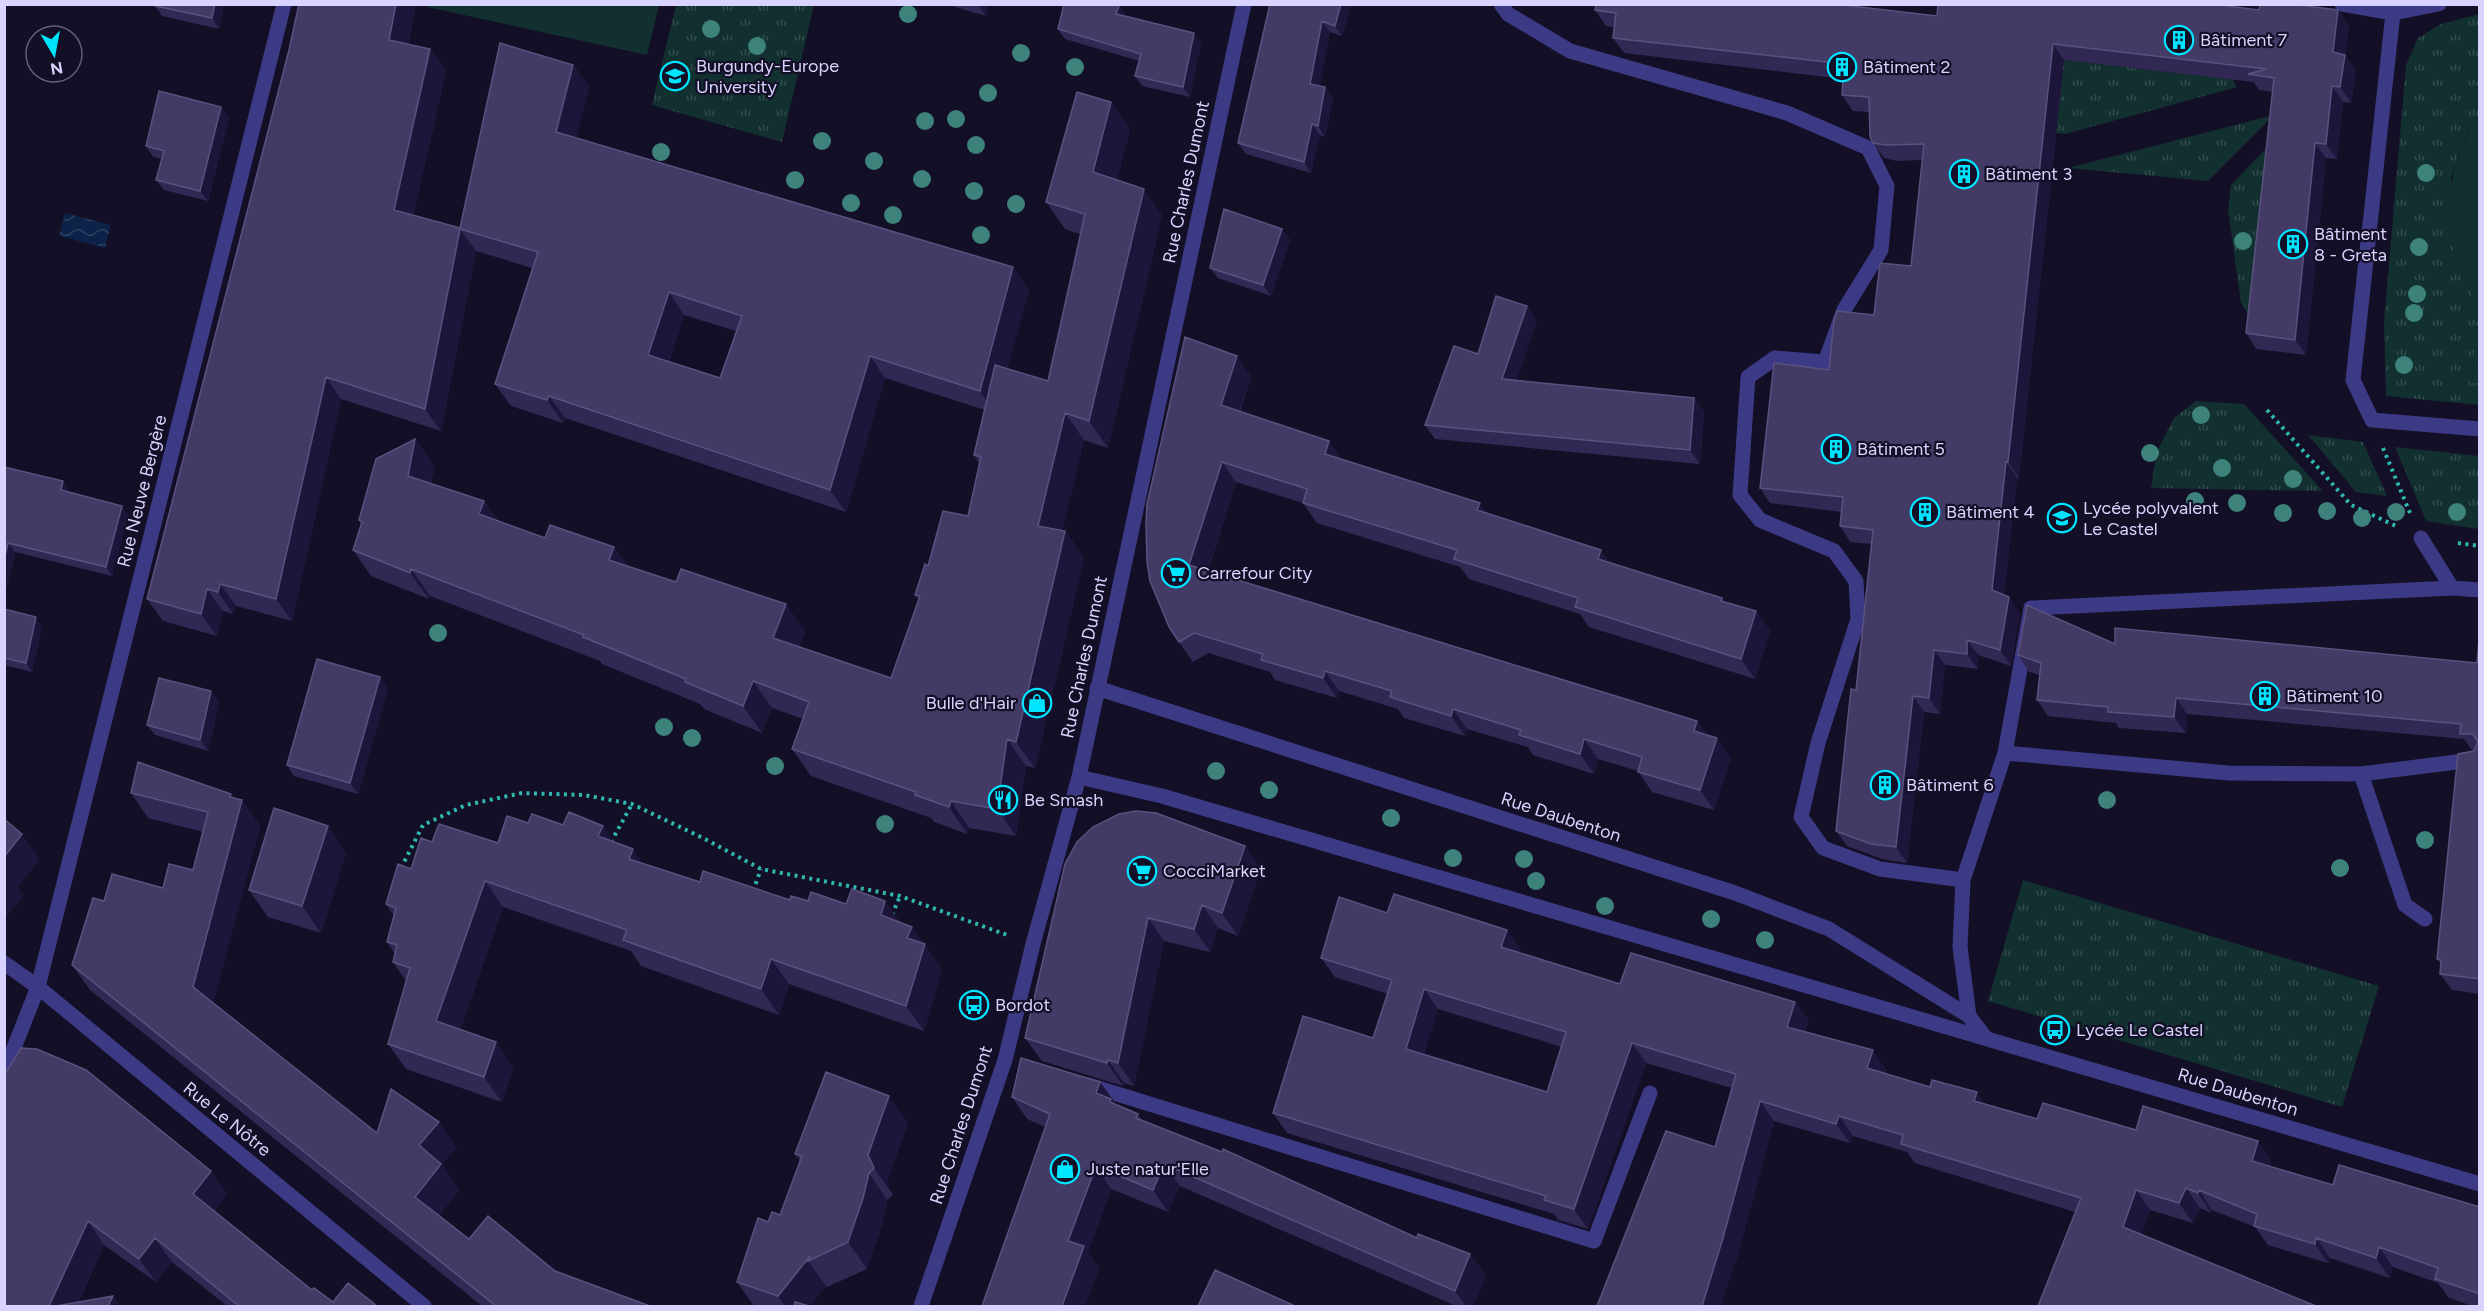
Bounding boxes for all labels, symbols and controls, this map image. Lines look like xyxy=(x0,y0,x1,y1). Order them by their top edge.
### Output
north arrow xyxy=(24,24,84,84)
building icon: Bâtiment 7 xyxy=(2163,24,2195,56)
place label: Bâtiment 7 xyxy=(2200,29,2288,51)
building icon: Bâtiment 2 xyxy=(1826,51,1858,83)
place label: Burgundy-Europe University xyxy=(696,55,839,98)
place label: Bâtiment 2 xyxy=(1863,56,1951,78)
text: N xyxy=(49,58,64,79)
school or university icon: Burgundy-Europe University xyxy=(659,60,691,92)
street label: Rue Charles Dumont xyxy=(1158,99,1214,265)
building icon: Bâtiment 3 xyxy=(1948,158,1980,190)
place label: Bâtiment 3 xyxy=(1985,163,2072,185)
place label: Bâtiment 8 - Greta xyxy=(2314,223,2387,266)
building icon: Bâtiment 8 - Greta xyxy=(2277,228,2309,260)
street label: Rue Neuve Bergère xyxy=(112,412,172,569)
building icon: Bâtiment 5 xyxy=(1820,433,1852,465)
place label: Bâtiment 5 xyxy=(1857,438,1945,460)
building icon: Bâtiment 4 xyxy=(1909,496,1941,528)
place label: Lycée polyvalent Le Castel xyxy=(2083,497,2219,540)
place label: Bâtiment 4 xyxy=(1946,501,2035,523)
school or university icon: Lycée polyvalent Le Castel xyxy=(2046,502,2078,534)
supermarket icon: Carrefour City xyxy=(1160,557,1192,589)
place label: Carrefour City xyxy=(1197,562,1313,584)
street label: Rue Charles Dumont xyxy=(1056,574,1112,740)
building icon: Bâtiment 10 xyxy=(2249,680,2281,712)
place label: Bâtiment 10 xyxy=(2286,685,2383,707)
shop icon: Bulle d'Hair xyxy=(1021,687,1053,719)
place label: Bulle d'Hair xyxy=(926,692,1016,714)
building icon: Bâtiment 6 xyxy=(1869,769,1901,801)
place label: Bâtiment 6 xyxy=(1906,774,1994,796)
restaurant icon: Be Smash xyxy=(987,784,1019,816)
street label: Rue Daubenton xyxy=(1498,787,1624,847)
place label: Be Smash xyxy=(1024,789,1103,811)
supermarket icon: CocciMarket xyxy=(1126,855,1158,887)
place label: CocciMarket xyxy=(1163,860,1266,882)
bus stop icon: Bordot xyxy=(958,989,990,1021)
place label: Bordot xyxy=(995,994,1051,1016)
bus stop icon: Lycée Le Castel xyxy=(2039,1014,2071,1046)
place label: Lycée Le Castel xyxy=(2076,1019,2203,1041)
street label: Rue Charles Dumont xyxy=(925,1043,997,1207)
street label: Rue Daubenton xyxy=(2175,1063,2301,1121)
street label: Rue Le Nôtre xyxy=(179,1077,275,1161)
shop icon: Juste natur'Elle xyxy=(1049,1153,1081,1185)
place label: Juste natur'Elle xyxy=(1086,1158,1209,1180)

